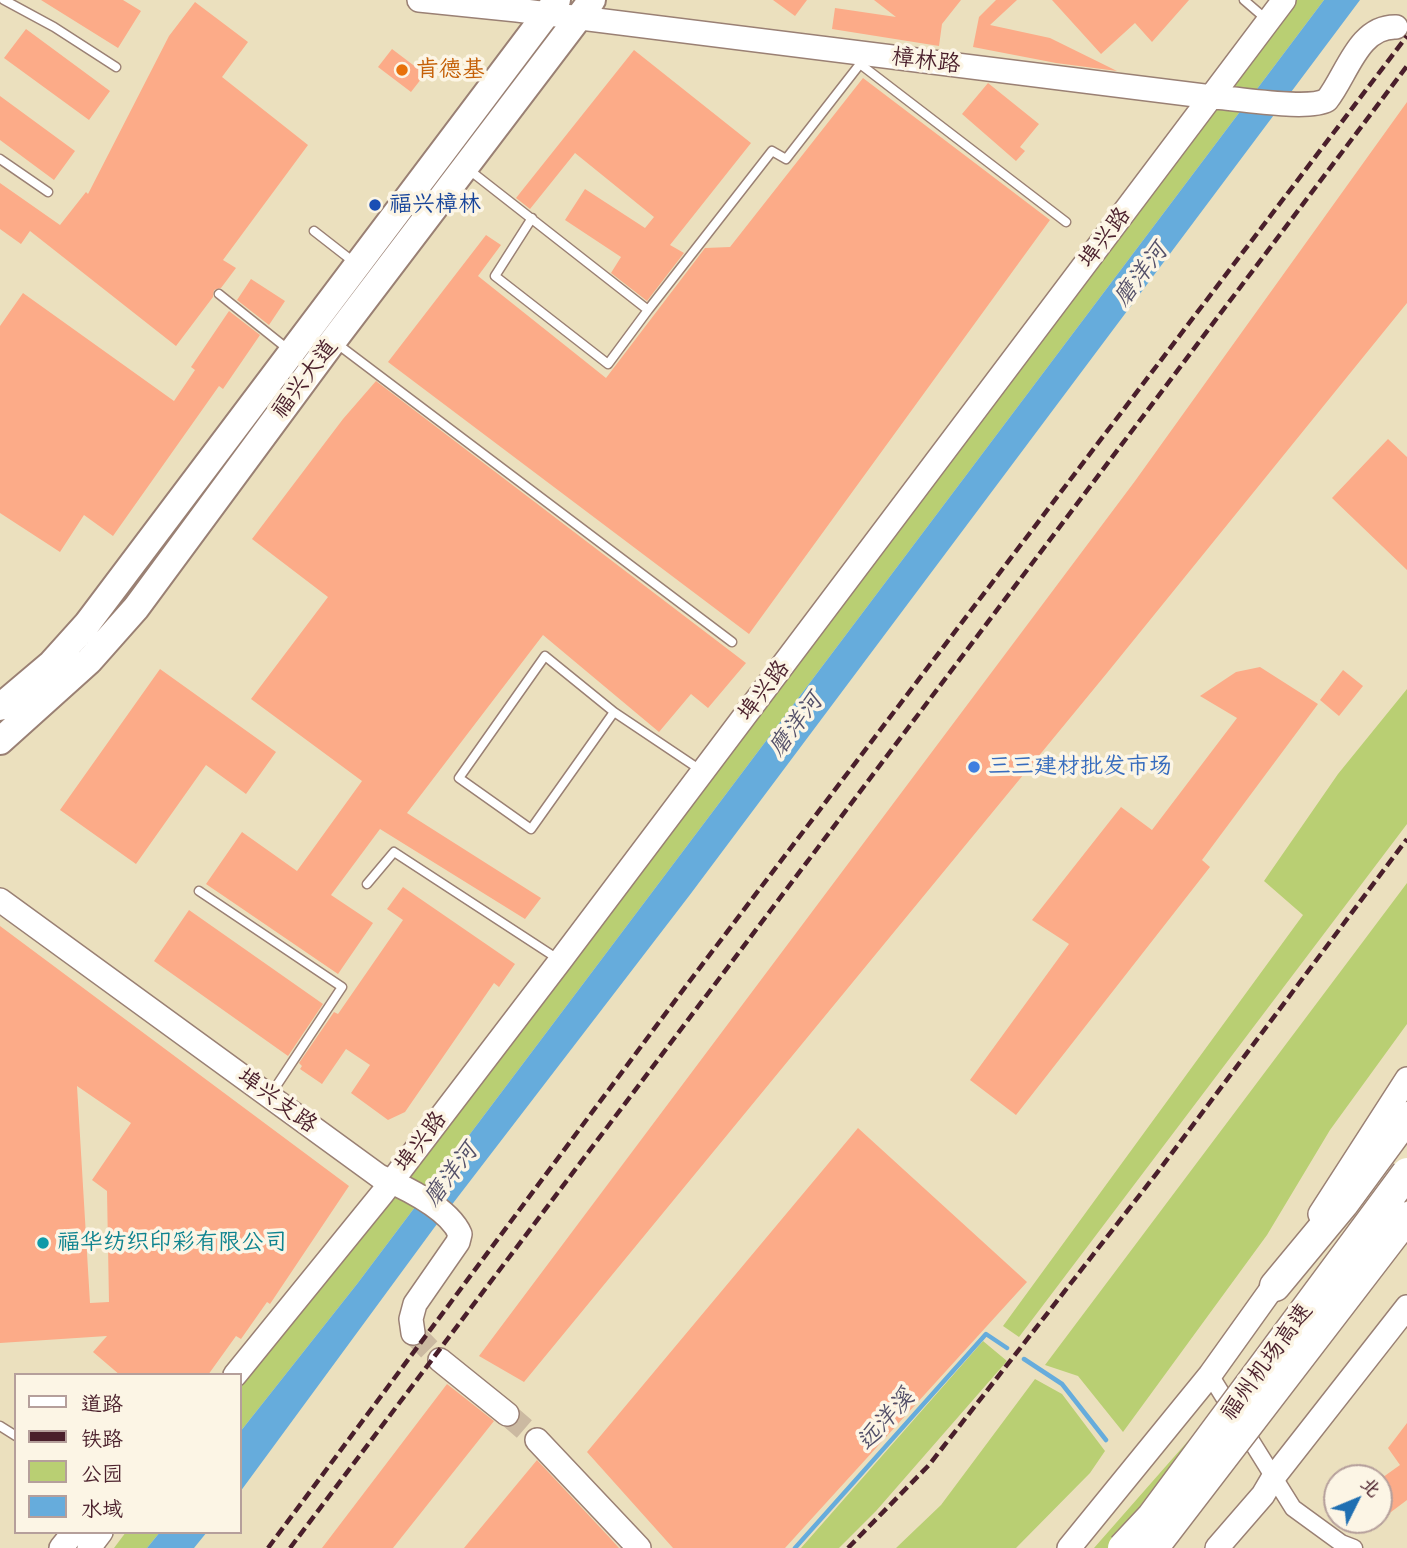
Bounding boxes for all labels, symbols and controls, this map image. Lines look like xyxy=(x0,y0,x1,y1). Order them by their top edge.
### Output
street label: 樟林路 xyxy=(890,43,962,79)
place label: 肯德基 xyxy=(416,56,485,84)
marker: 肯德基 xyxy=(394,62,410,78)
place label: 福兴樟林 xyxy=(389,191,481,219)
marker: 福兴樟林 xyxy=(367,197,383,213)
street label: 埠兴路 xyxy=(1073,202,1137,274)
water label: 磨洋河 xyxy=(1108,238,1174,312)
street label: 福兴大道 xyxy=(266,334,344,424)
street label: 埠兴路 xyxy=(732,655,796,727)
water label: 磨洋河 xyxy=(763,688,829,762)
place label: 三三建材批发市场 xyxy=(988,753,1172,781)
marker: 三三建材批发市场 xyxy=(966,759,982,775)
street label: 埠兴支路 xyxy=(232,1063,322,1139)
street label: 埠兴路 xyxy=(389,1106,453,1178)
water label: 磨洋河 xyxy=(418,1138,484,1212)
place label: 福华纺织印彩有限公司 xyxy=(57,1229,287,1257)
marker: 福华纺织印彩有限公司 xyxy=(35,1235,51,1251)
street label: 福州机场高速 xyxy=(1215,1298,1319,1426)
legend xyxy=(14,1373,242,1534)
water label: 远洋溪 xyxy=(851,1384,921,1456)
text: 道路 xyxy=(81,1386,123,1418)
text: 铁路 xyxy=(81,1421,123,1453)
text: 公园 xyxy=(81,1456,123,1488)
north arrow xyxy=(1323,1464,1393,1534)
text: 北 xyxy=(1355,1470,1389,1503)
text: 水域 xyxy=(81,1491,123,1523)

